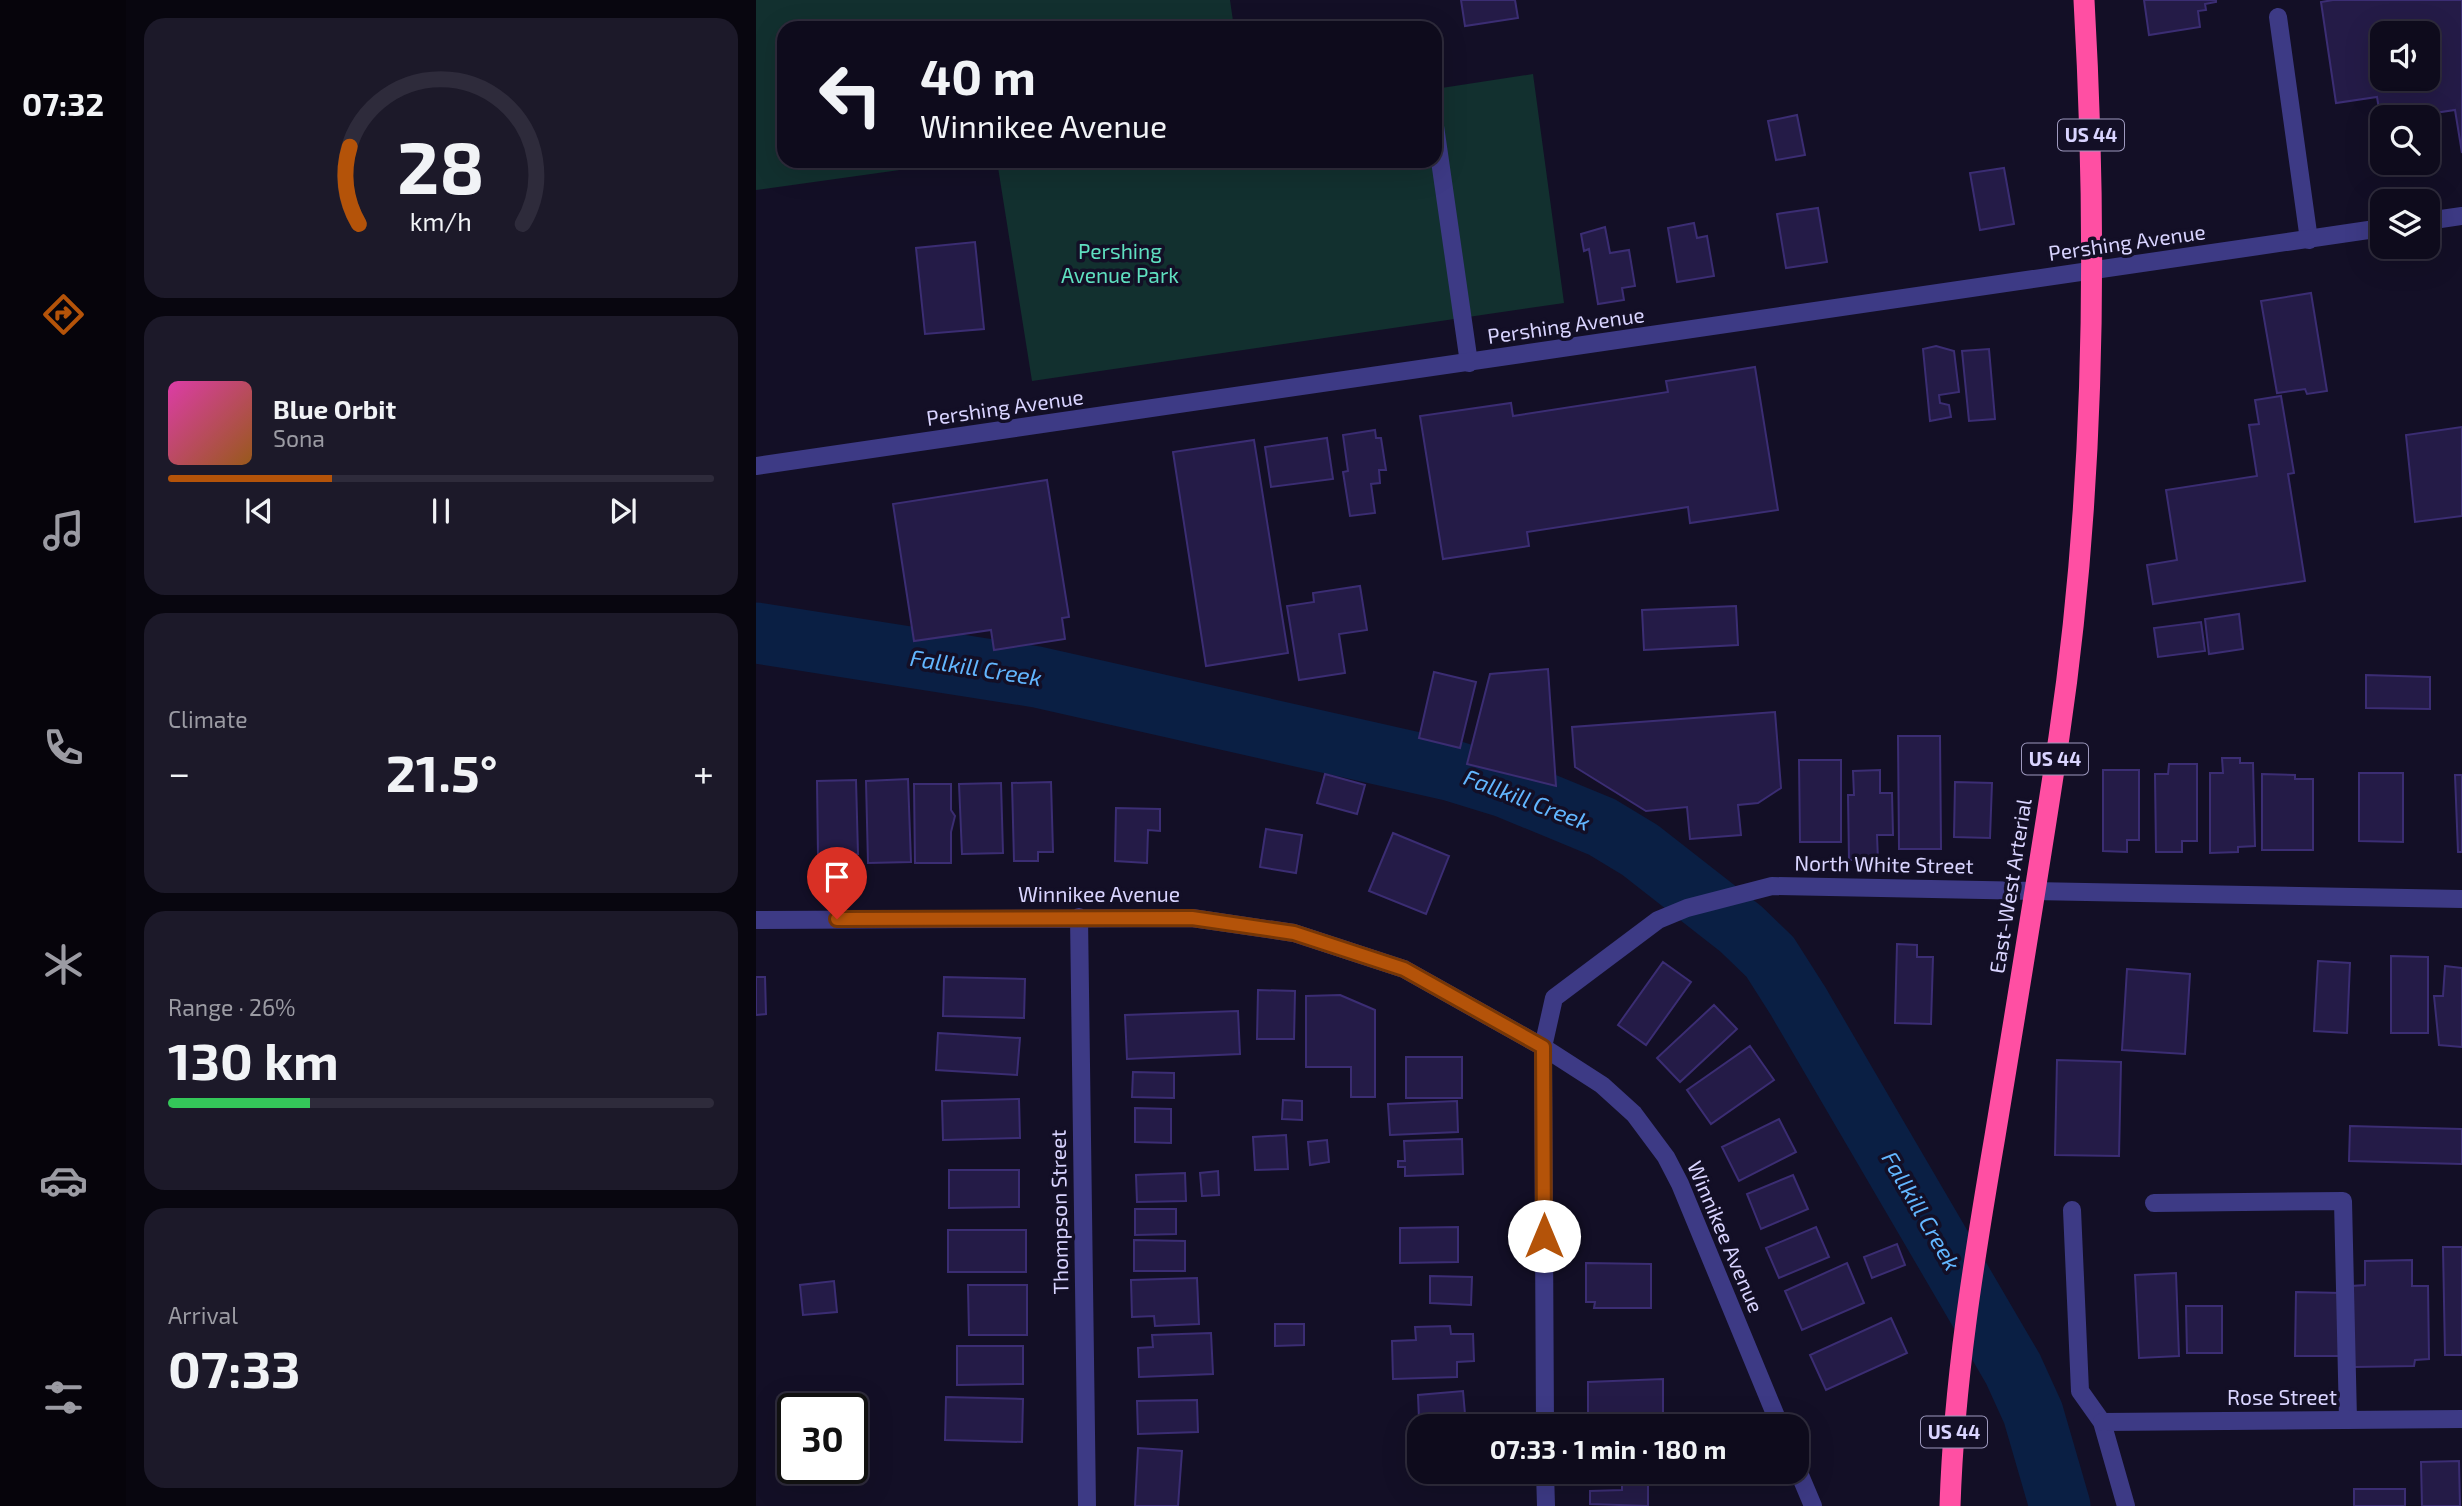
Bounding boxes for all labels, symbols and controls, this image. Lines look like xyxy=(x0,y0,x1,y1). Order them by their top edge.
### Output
map controls xyxy=(2370,21,2440,259)
button: sound xyxy=(2370,21,2440,91)
text: 40 m xyxy=(920,46,1036,105)
icon: left xyxy=(805,49,896,140)
text: 07:32 xyxy=(22,84,104,122)
button: search xyxy=(2370,105,2440,175)
text: Winnikee Avenue xyxy=(920,106,1167,144)
road number: US 44 xyxy=(2058,119,2124,150)
text: 28 xyxy=(397,121,485,209)
button: layers xyxy=(2370,189,2440,259)
text: km/h xyxy=(410,206,472,236)
street label: Pershing Avenue xyxy=(2047,218,2207,265)
park label: Pershing Avenue Park xyxy=(1061,238,1179,287)
icon: directions xyxy=(39,290,88,339)
street label: Pershing Avenue xyxy=(1486,301,1646,348)
street label: Pershing Avenue xyxy=(925,383,1085,430)
text: Blue Orbit xyxy=(273,393,396,424)
text: Sona xyxy=(273,424,325,452)
icon: previous xyxy=(240,492,278,530)
icon: pause xyxy=(422,492,460,530)
icon: next xyxy=(604,492,642,530)
icon: music xyxy=(39,506,88,555)
water label: Fallkill Creek xyxy=(908,643,1044,691)
text: Climate xyxy=(168,705,248,733)
icon: phone xyxy=(39,723,88,772)
text: 21.5° xyxy=(386,740,498,802)
road number: US 44 xyxy=(2022,744,2088,774)
text: − xyxy=(168,749,190,795)
text: + xyxy=(693,749,714,795)
water label: Fallkill Creek xyxy=(1460,762,1594,836)
street label: East-West Arterial xyxy=(1983,796,2036,975)
pin xyxy=(807,847,867,919)
street label: North White Street xyxy=(1794,849,1974,878)
icon: arrive xyxy=(818,858,856,896)
street label: Winnikee Avenue xyxy=(1018,881,1180,906)
icon: climate xyxy=(39,940,88,989)
text: Range · 26% xyxy=(168,993,296,1021)
text: 130 km xyxy=(168,1028,339,1090)
street label: Thompson Street xyxy=(1045,1129,1072,1295)
water label: Fallkill Creek xyxy=(1877,1146,1967,1275)
icon: car xyxy=(39,1156,88,1205)
street label: Winnikee Avenue xyxy=(1683,1157,1770,1316)
position arrow xyxy=(1507,1199,1581,1273)
text: Arrival xyxy=(168,1301,238,1329)
text: 07:33 xyxy=(168,1336,301,1398)
icon: filters xyxy=(39,1373,88,1422)
street label: Rose Street xyxy=(2227,1384,2337,1409)
speed limit sign: 30 xyxy=(777,1393,868,1484)
road number: US 44 xyxy=(1921,1416,1987,1448)
text: 07:33 · 1 min · 180 m xyxy=(1490,1433,1726,1464)

